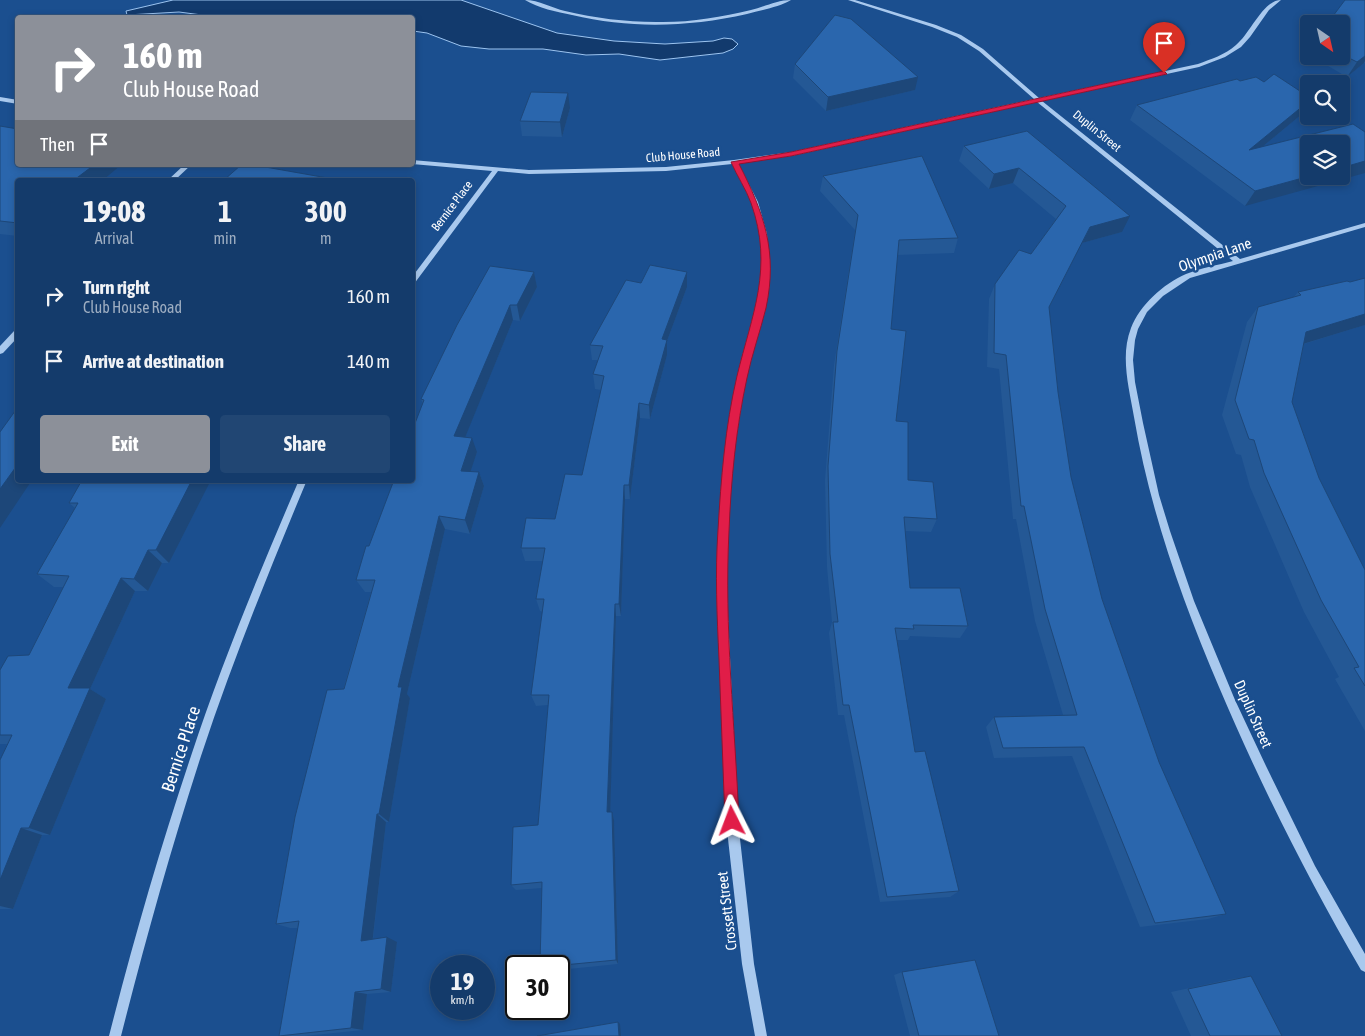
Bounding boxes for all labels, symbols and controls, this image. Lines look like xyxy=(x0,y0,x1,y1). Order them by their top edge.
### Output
north arrow xyxy=(1300,15,1350,65)
map controls xyxy=(1300,15,1350,185)
pin xyxy=(1143,22,1185,73)
icon: arrive xyxy=(1150,29,1178,57)
icon: right xyxy=(40,35,105,100)
text: 160 m xyxy=(123,35,202,75)
button: search xyxy=(1300,75,1350,125)
text: Club House Road xyxy=(123,76,259,102)
street label: Duplin Street xyxy=(1070,107,1124,155)
icon: arrive xyxy=(85,130,113,158)
text: Then xyxy=(40,133,75,155)
button: layers xyxy=(1300,135,1350,185)
street label: Club House Road xyxy=(645,145,721,165)
street label: Bernice Place xyxy=(429,178,475,234)
text: 19:08 xyxy=(83,194,145,228)
text: 1 xyxy=(218,194,232,228)
text: 300 xyxy=(305,194,347,228)
text: Arrival xyxy=(95,229,134,247)
text: min xyxy=(214,229,237,247)
text: m xyxy=(320,229,332,247)
street label: Olympia Lane xyxy=(1176,234,1254,275)
text: Turn right xyxy=(83,276,150,298)
icon: right xyxy=(40,282,68,310)
text: 160 m xyxy=(347,285,390,307)
text: Club House Road xyxy=(83,298,182,316)
icon: arrive xyxy=(40,347,68,375)
text: Arrive at destination xyxy=(83,350,224,372)
text: 140 m xyxy=(347,350,390,372)
button: Exit xyxy=(40,415,210,473)
button: Share xyxy=(220,415,390,473)
street label: Duplin Street xyxy=(1231,677,1276,750)
street label: Bernice Place xyxy=(157,703,204,794)
position arrow xyxy=(705,794,757,846)
street label: Crossett Street xyxy=(713,871,740,951)
speed limit sign: 30 xyxy=(505,955,570,1020)
text: 19 xyxy=(451,967,474,995)
text: km/h xyxy=(451,993,474,1007)

